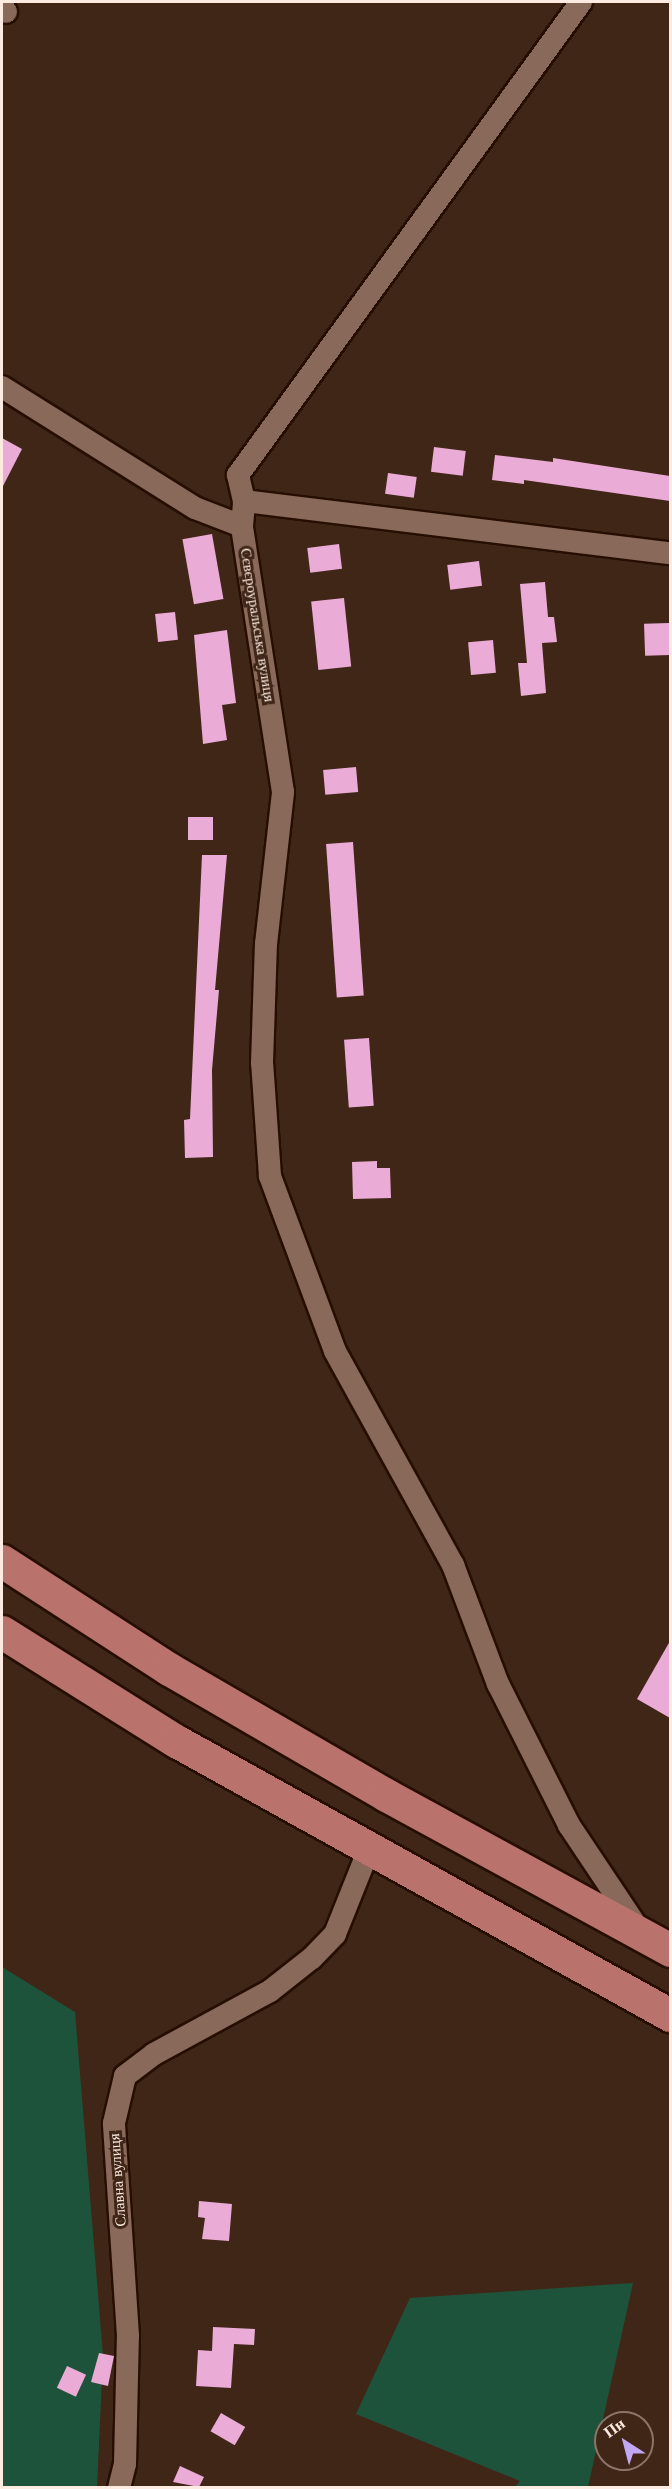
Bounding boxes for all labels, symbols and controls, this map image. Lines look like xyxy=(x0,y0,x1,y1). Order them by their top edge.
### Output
street label: Сєвєроуральська вулиця xyxy=(236,547,278,703)
street label: Славна вулиця xyxy=(106,2133,130,2227)
north arrow xyxy=(594,2411,654,2471)
text: Пн xyxy=(601,2414,628,2441)

